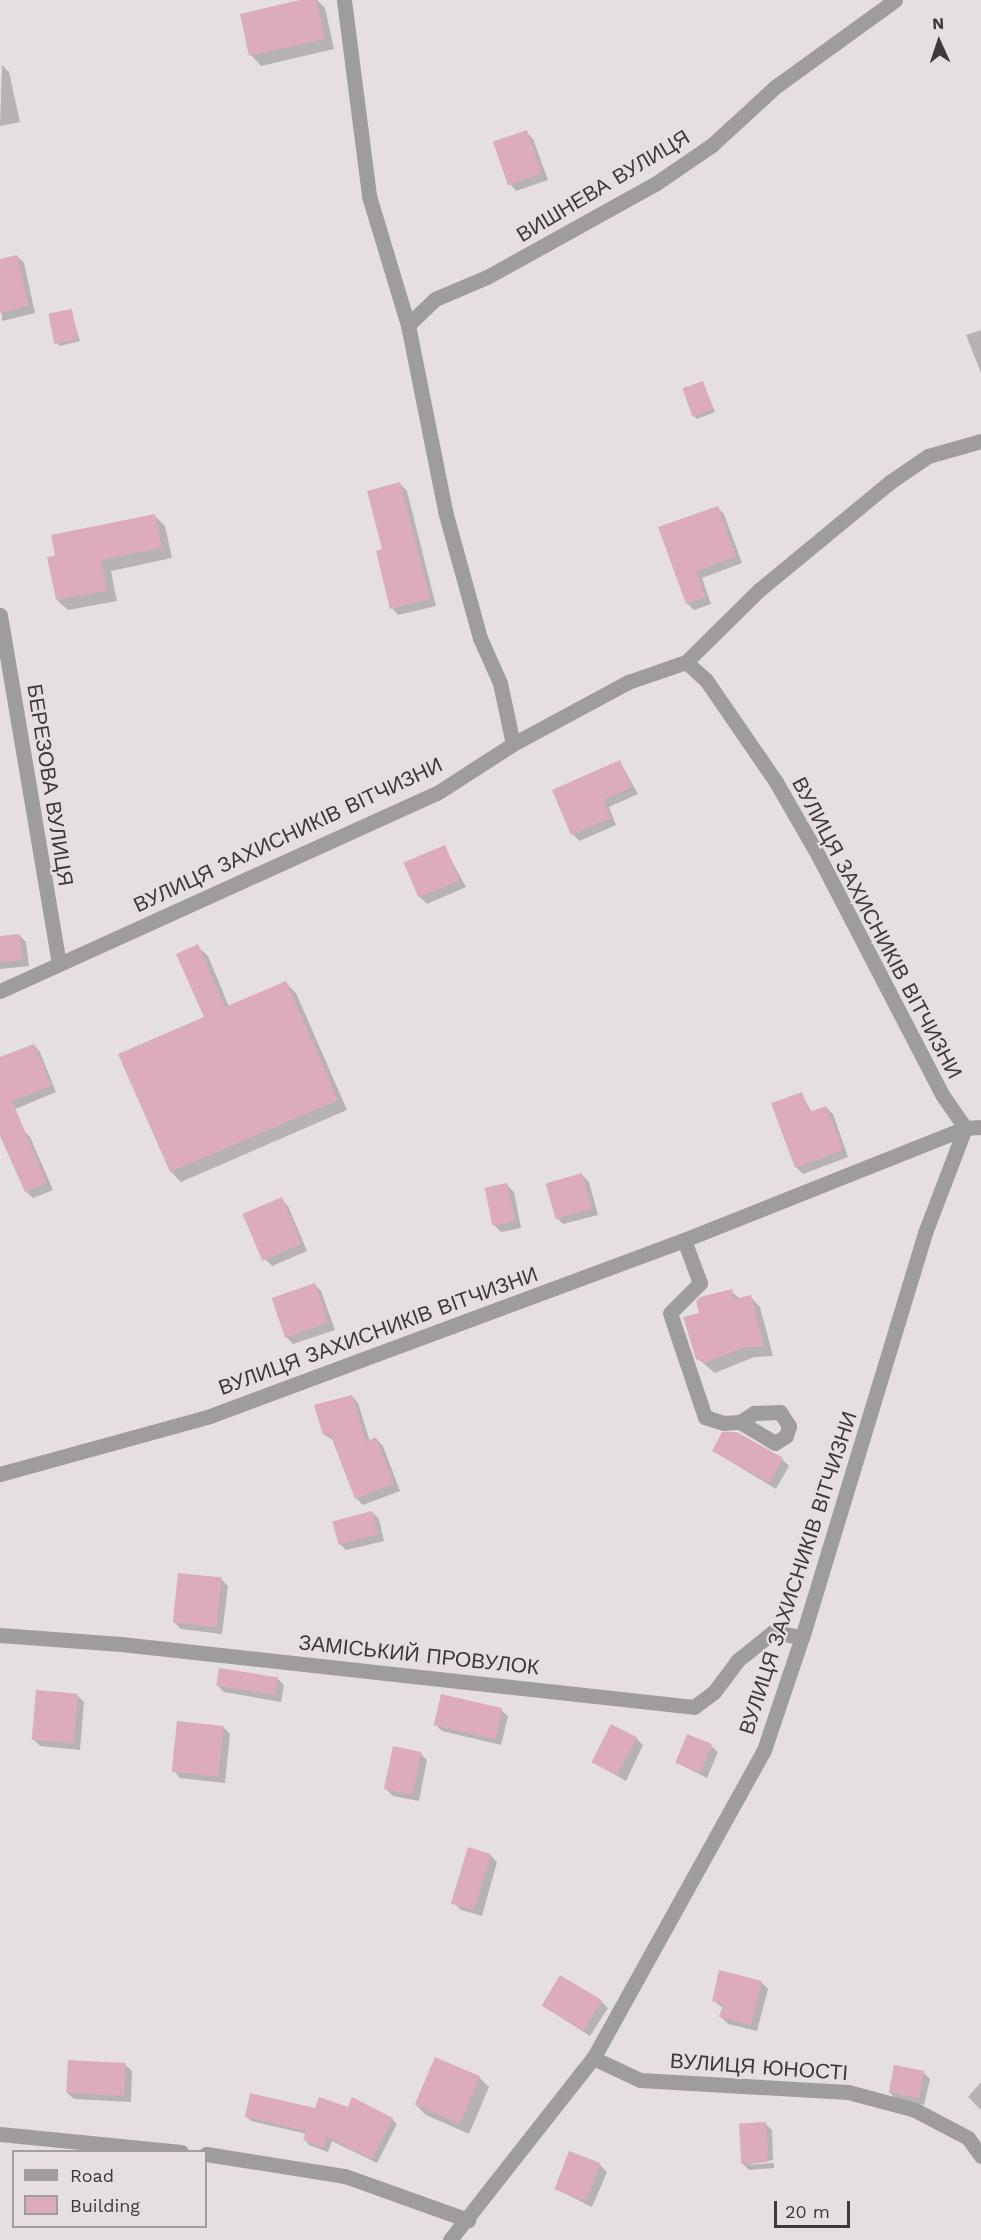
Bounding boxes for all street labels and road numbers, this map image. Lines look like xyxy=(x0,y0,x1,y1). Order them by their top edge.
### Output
street label: ВИШНЕВА ВУЛИЦЯ xyxy=(512,124,694,248)
street label: БЕРЕЗОВА ВУЛИЦЯ xyxy=(22,682,78,888)
street label: ВУЛИЦЯ ЗАХИСНИКІВ ВІТЧИЗНИ xyxy=(130,752,446,918)
street label: ВУЛИЦЯ ЗАХИСНИКІВ ВІТЧИЗНИ xyxy=(787,773,967,1083)
street label: ВУЛИЦЯ ЗАХИСНИКІВ ВІТЧИЗНИ xyxy=(215,1261,541,1401)
street label: ВУЛИЦЯ ЗАХИСНИКІВ ВІТЧИЗНИ xyxy=(734,1408,862,1738)
street label: ЗАМІСЬКИЙ ПРОВУЛОК xyxy=(297,1630,541,1680)
street label: ВУЛИЦЯ ЮНОСТІ xyxy=(669,2048,849,2086)

